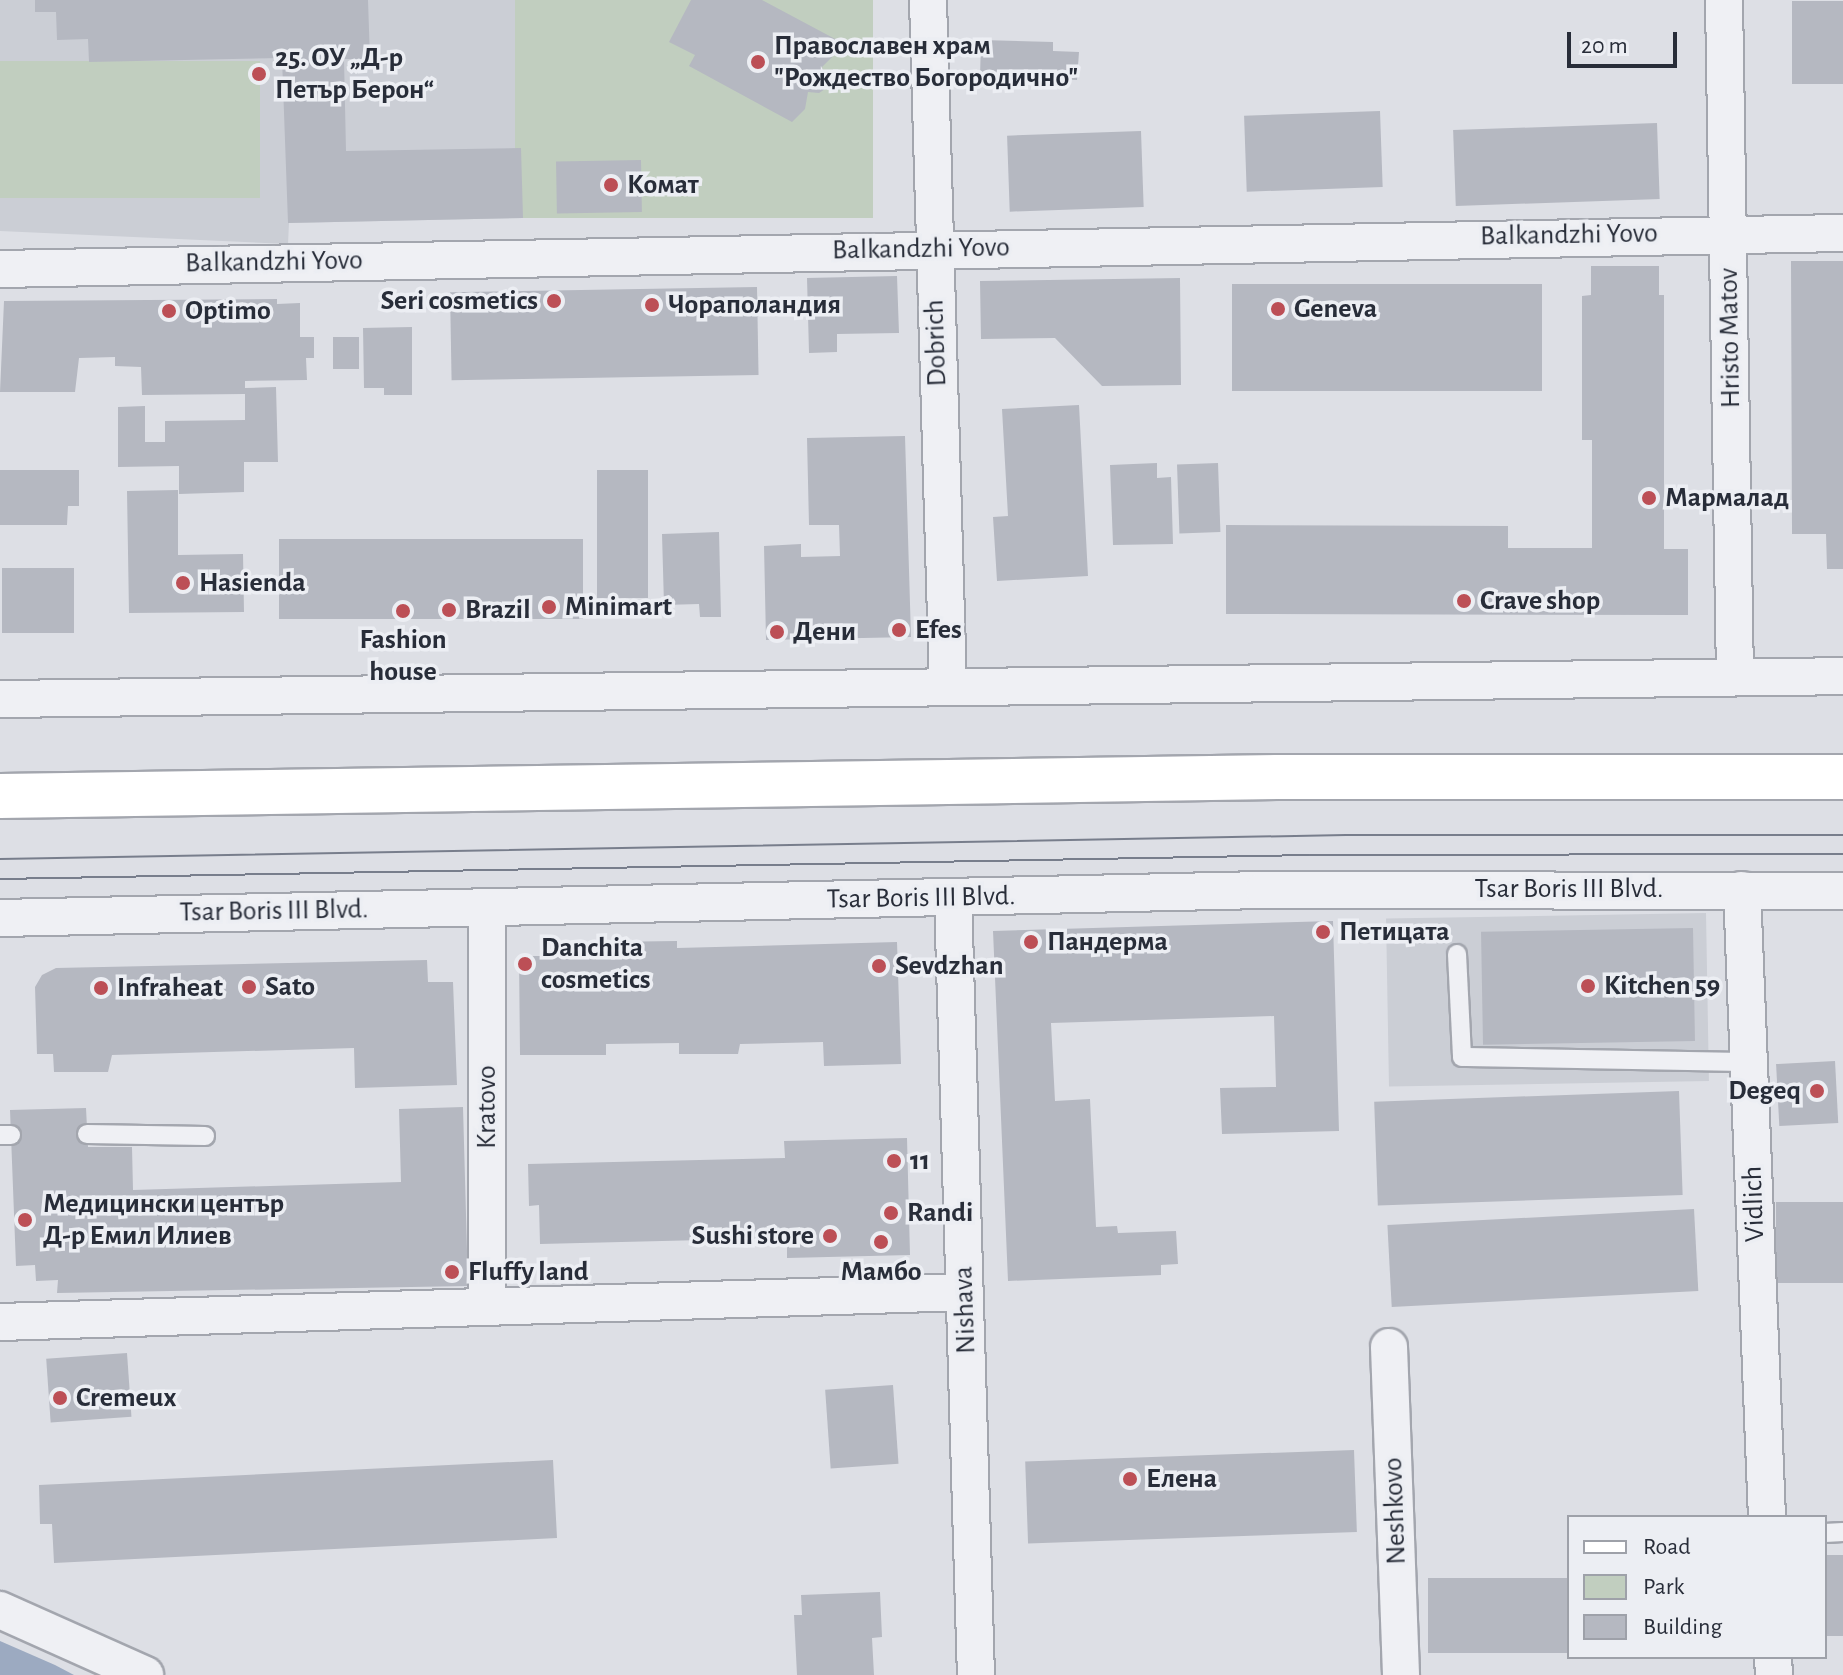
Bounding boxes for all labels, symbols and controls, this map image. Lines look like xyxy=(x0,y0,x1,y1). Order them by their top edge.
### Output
scale bar xyxy=(1571,16,1681,66)
place label: Православен храм "Рождество Богородично" xyxy=(774,29,1078,95)
text: 20 m xyxy=(1581,34,1628,58)
place label: 25. ОУ „Д-р Петър Берон“ xyxy=(275,41,434,107)
marker: Православен храм "Рождество Богородично" xyxy=(749,53,767,71)
marker: 25. ОУ „Д-р Петър Берон“ xyxy=(250,65,268,83)
place label: Комат xyxy=(627,168,699,202)
marker: Комат xyxy=(602,176,620,194)
street label: Balkandzhi Yovo xyxy=(1480,217,1658,253)
street label: Balkandzhi Yovo xyxy=(832,231,1010,267)
street label: Balkandzhi Yovo xyxy=(185,244,363,280)
street label: Hristo Matov xyxy=(1712,267,1748,409)
place label: Seri cosmetics xyxy=(381,284,538,318)
place label: Чораполандия xyxy=(668,288,841,322)
marker: Seri cosmetics xyxy=(545,292,563,310)
place label: Geneva xyxy=(1294,292,1377,326)
place label: Optimo xyxy=(185,294,271,328)
marker: Чораполандия xyxy=(643,296,661,314)
street label: Dobrich xyxy=(918,299,954,387)
marker: Geneva xyxy=(1269,300,1287,318)
marker: Optimo xyxy=(160,302,178,320)
place label: Мармалад xyxy=(1665,481,1789,515)
marker: Мармалад xyxy=(1640,489,1658,507)
place label: Hasienda xyxy=(199,566,306,600)
marker: Hasienda xyxy=(174,574,192,592)
place label: Crave shop xyxy=(1480,584,1600,618)
place label: Minimart xyxy=(565,590,672,624)
marker: Crave shop xyxy=(1455,592,1473,610)
place label: Brazil xyxy=(465,593,531,627)
marker: Minimart xyxy=(540,598,558,616)
marker: Brazil xyxy=(440,601,458,619)
marker: Fashion house xyxy=(394,602,412,620)
place label: Efes xyxy=(915,613,962,647)
place label: Дени xyxy=(793,615,856,649)
marker: Efes xyxy=(890,621,908,639)
place label: Fashion house xyxy=(360,623,446,689)
marker: Дени xyxy=(768,623,786,641)
street label: Tsar Boris III Blvd. xyxy=(1475,872,1663,906)
street label: Tsar Boris III Blvd. xyxy=(826,880,1016,916)
street label: Tsar Boris III Blvd. xyxy=(179,893,369,929)
place label: Петицата xyxy=(1339,915,1450,949)
marker: Петицата xyxy=(1314,923,1332,941)
place label: Пандерма xyxy=(1047,925,1168,959)
place label: Danchita cosmetics xyxy=(541,931,650,997)
marker: Пандерма xyxy=(1022,933,1040,951)
place label: Sevdzhan xyxy=(895,949,1003,983)
marker: Danchita cosmetics xyxy=(516,955,534,973)
marker: Sevdzhan xyxy=(870,957,888,975)
place label: Kitchen 59 xyxy=(1604,969,1720,1003)
place label: Sato xyxy=(265,970,315,1004)
place label: Infraheat xyxy=(117,971,223,1005)
marker: Kitchen 59 xyxy=(1579,977,1597,995)
marker: Sato xyxy=(240,978,258,996)
marker: Infraheat xyxy=(92,979,110,997)
street label: Kratovo xyxy=(470,1065,504,1149)
place label: Degeq xyxy=(1728,1074,1801,1108)
marker: Degeq xyxy=(1808,1082,1826,1100)
place label: 11 xyxy=(910,1144,930,1178)
marker: 11 xyxy=(885,1152,903,1170)
street label: Vidlich xyxy=(1736,1165,1772,1243)
place label: Медицински център Д-р Емил Илиев xyxy=(43,1187,284,1253)
place label: Randi xyxy=(907,1196,973,1230)
marker: Randi xyxy=(882,1204,900,1222)
marker: Медицински център Д-р Емил Илиев xyxy=(14,1209,36,1231)
place label: Sushi store xyxy=(692,1219,814,1253)
marker: Sushi store xyxy=(821,1227,839,1245)
marker: Мамбо xyxy=(872,1233,890,1251)
place label: Fluffy land xyxy=(468,1255,589,1289)
place label: Мамбо xyxy=(840,1255,922,1289)
marker: Fluffy land xyxy=(443,1263,461,1281)
street label: Nishava xyxy=(947,1266,983,1354)
place label: Cremeux xyxy=(76,1381,176,1415)
marker: Cremeux xyxy=(51,1389,69,1407)
street label: Neshkovo xyxy=(1376,1457,1414,1565)
place label: Елена xyxy=(1146,1462,1217,1496)
marker: Елена xyxy=(1121,1470,1139,1488)
legend xyxy=(1567,1515,1827,1659)
text: Road xyxy=(1643,1535,1691,1559)
text: Park xyxy=(1643,1575,1684,1599)
text: Building xyxy=(1643,1615,1722,1639)

